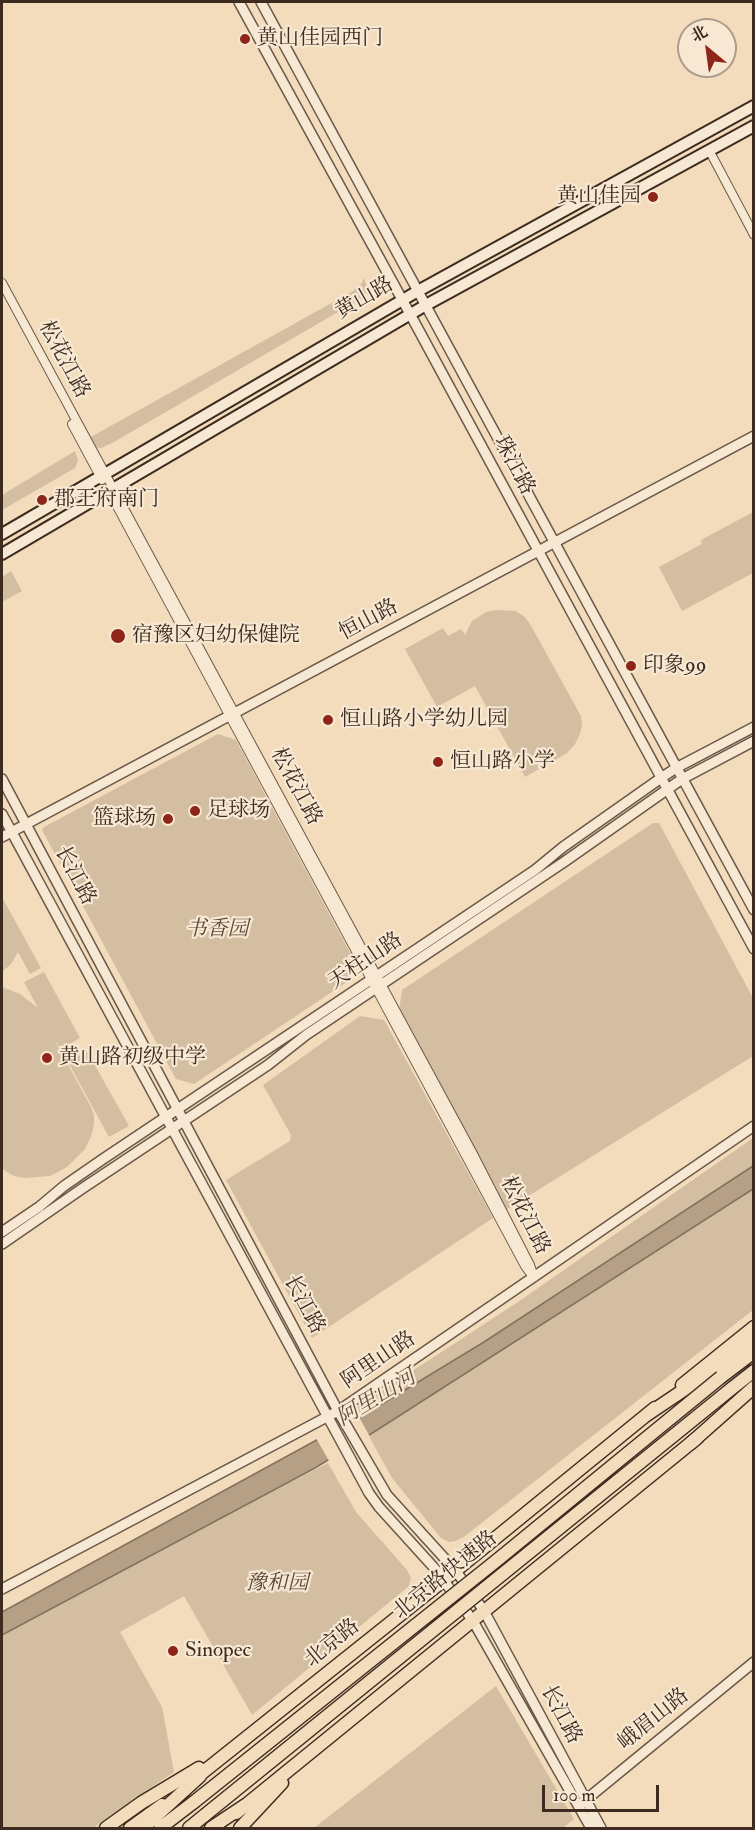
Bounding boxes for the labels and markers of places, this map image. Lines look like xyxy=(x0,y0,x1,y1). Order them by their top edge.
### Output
place label: 黄山佳园西门 xyxy=(257,26,383,52)
marker: 黄山佳园西门 xyxy=(238,32,252,46)
place label: 黄山佳园 xyxy=(557,184,641,210)
marker: 黄山佳园 xyxy=(646,190,660,204)
place label: 郡王府南门 xyxy=(54,487,159,513)
marker: 郡王府南门 xyxy=(35,493,49,507)
place label: 宿豫区妇幼保健院 xyxy=(132,623,300,649)
marker: 宿豫区妇幼保健院 xyxy=(109,627,127,645)
place label: 印象99 xyxy=(643,653,707,679)
marker: 印象99 xyxy=(624,659,638,673)
place label: 恒山路小学幼儿园 xyxy=(340,707,508,733)
marker: 恒山路小学幼儿园 xyxy=(321,713,335,727)
place label: 恒山路小学 xyxy=(450,749,555,775)
marker: 恒山路小学 xyxy=(431,755,445,769)
place label: 足球场 xyxy=(207,798,270,824)
marker: 足球场 xyxy=(188,804,202,818)
place label: 篮球场 xyxy=(93,806,156,832)
marker: 篮球场 xyxy=(161,812,175,826)
place label: 黄山路初级中学 xyxy=(59,1045,206,1071)
marker: 黄山路初级中学 xyxy=(40,1051,54,1065)
place label: Sinopec xyxy=(185,1638,251,1664)
marker: Sinopec xyxy=(166,1644,180,1658)

